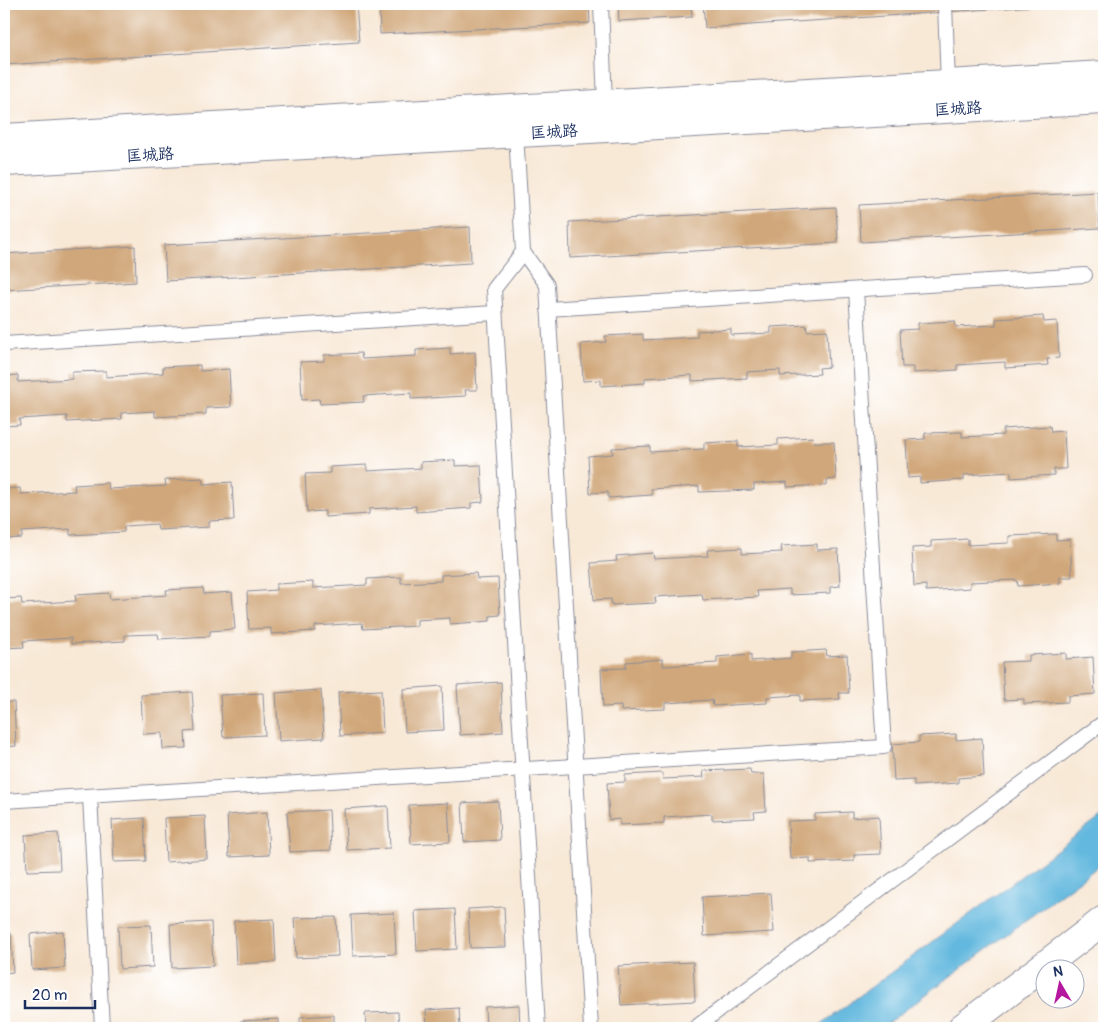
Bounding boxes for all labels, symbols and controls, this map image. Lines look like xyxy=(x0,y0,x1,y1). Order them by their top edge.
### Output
street label: 匡城路 xyxy=(934,98,983,120)
street label: 匡城路 xyxy=(530,121,579,143)
street label: 匡城路 xyxy=(126,144,175,166)
north arrow xyxy=(1036,960,1086,1010)
text: N xyxy=(1052,963,1064,981)
scale bar xyxy=(25,977,95,1009)
text: 20 m xyxy=(32,986,67,1005)

